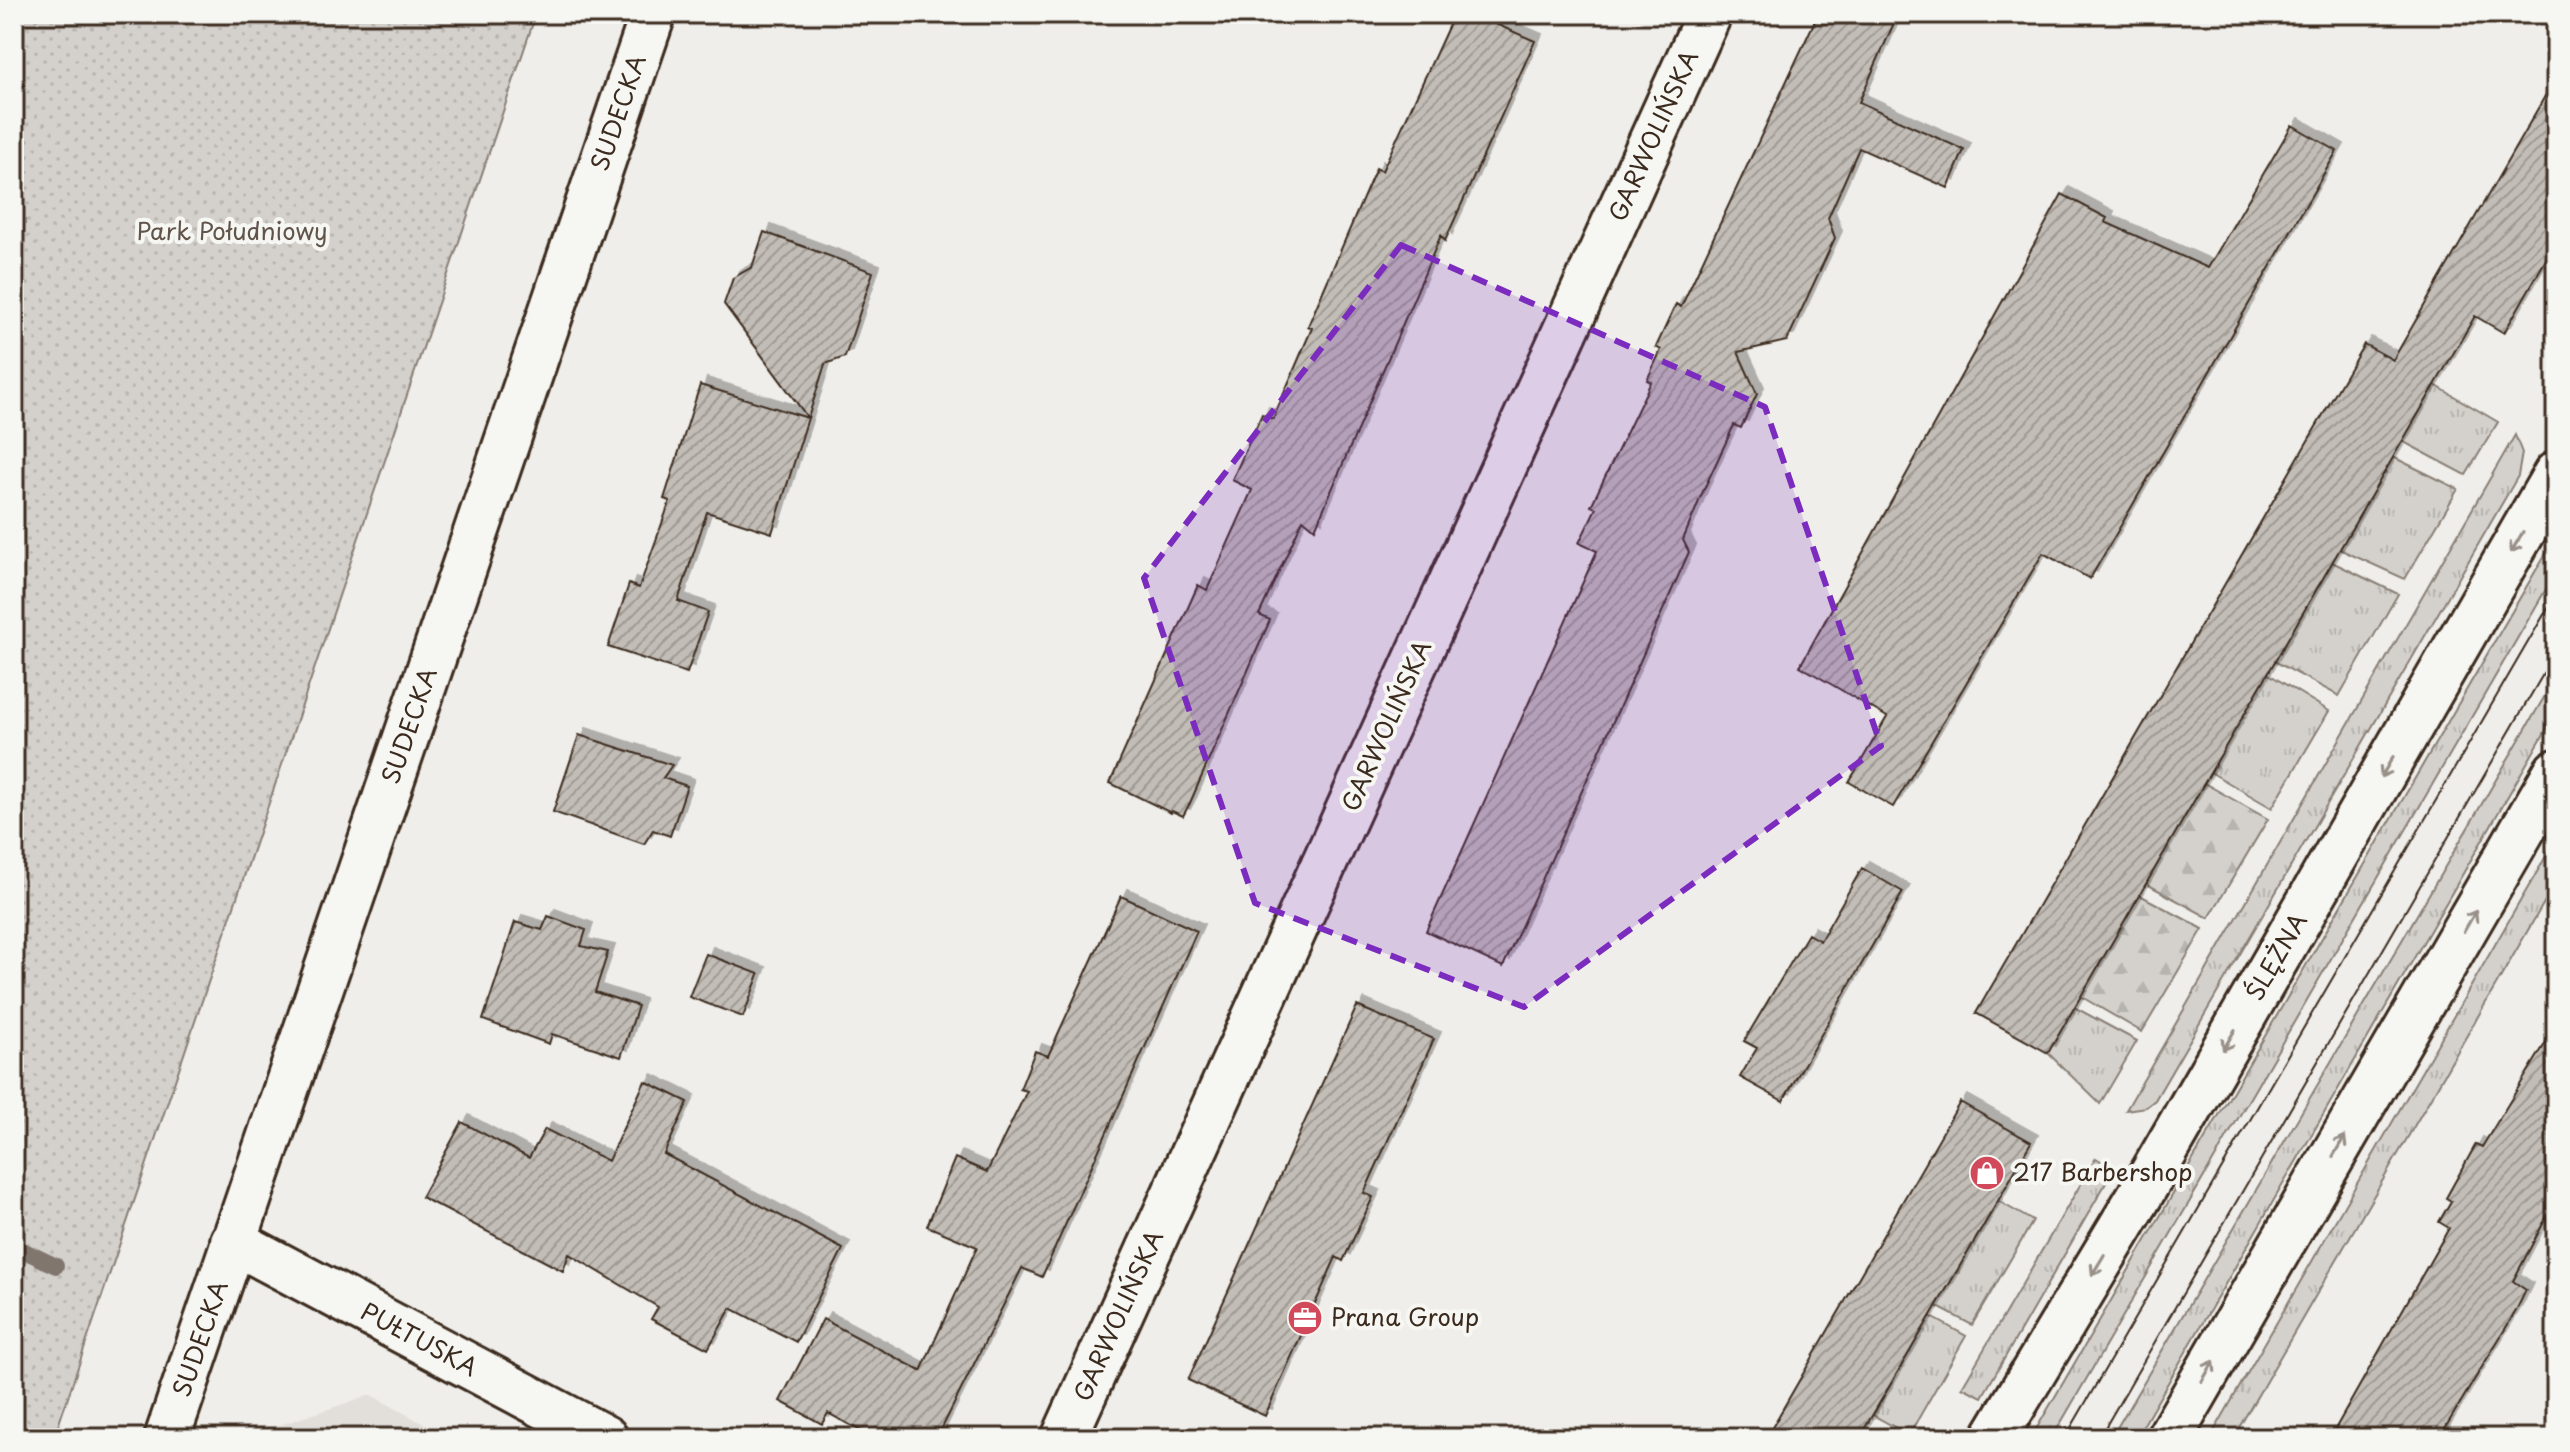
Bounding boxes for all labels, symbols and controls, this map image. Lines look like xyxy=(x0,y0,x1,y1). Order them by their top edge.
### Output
street label: GARWOLIŃSKA xyxy=(1598,44,1706,227)
street label: SUDECKA xyxy=(580,49,654,175)
park label: Park Południowy xyxy=(137,212,327,248)
one-way arrow xyxy=(2509,529,2524,553)
street label: GARWOLIŃSKA xyxy=(1331,634,1439,817)
street label: SUDECKA xyxy=(371,662,445,788)
one-way arrow xyxy=(2379,755,2395,778)
street label: ŚLĘŻNA xyxy=(2236,905,2315,1007)
one-way arrow xyxy=(2462,910,2478,933)
one-way arrow xyxy=(2221,1028,2237,1051)
one-way arrow xyxy=(2331,1135,2347,1158)
place label: 217 Barbershop xyxy=(2013,1153,2193,1189)
shop icon: 217 Barbershop xyxy=(1968,1154,2006,1192)
street label: GARWOLIŃSKA xyxy=(1063,1224,1171,1407)
one-way arrow xyxy=(2090,1253,2106,1276)
street label: SUDECKA xyxy=(162,1275,236,1401)
street label: PUŁTUSKA xyxy=(355,1292,485,1384)
place label: Prana Group xyxy=(1331,1298,1479,1334)
office icon: Prana Group xyxy=(1286,1299,1324,1337)
one-way arrow xyxy=(2201,1359,2216,1383)

